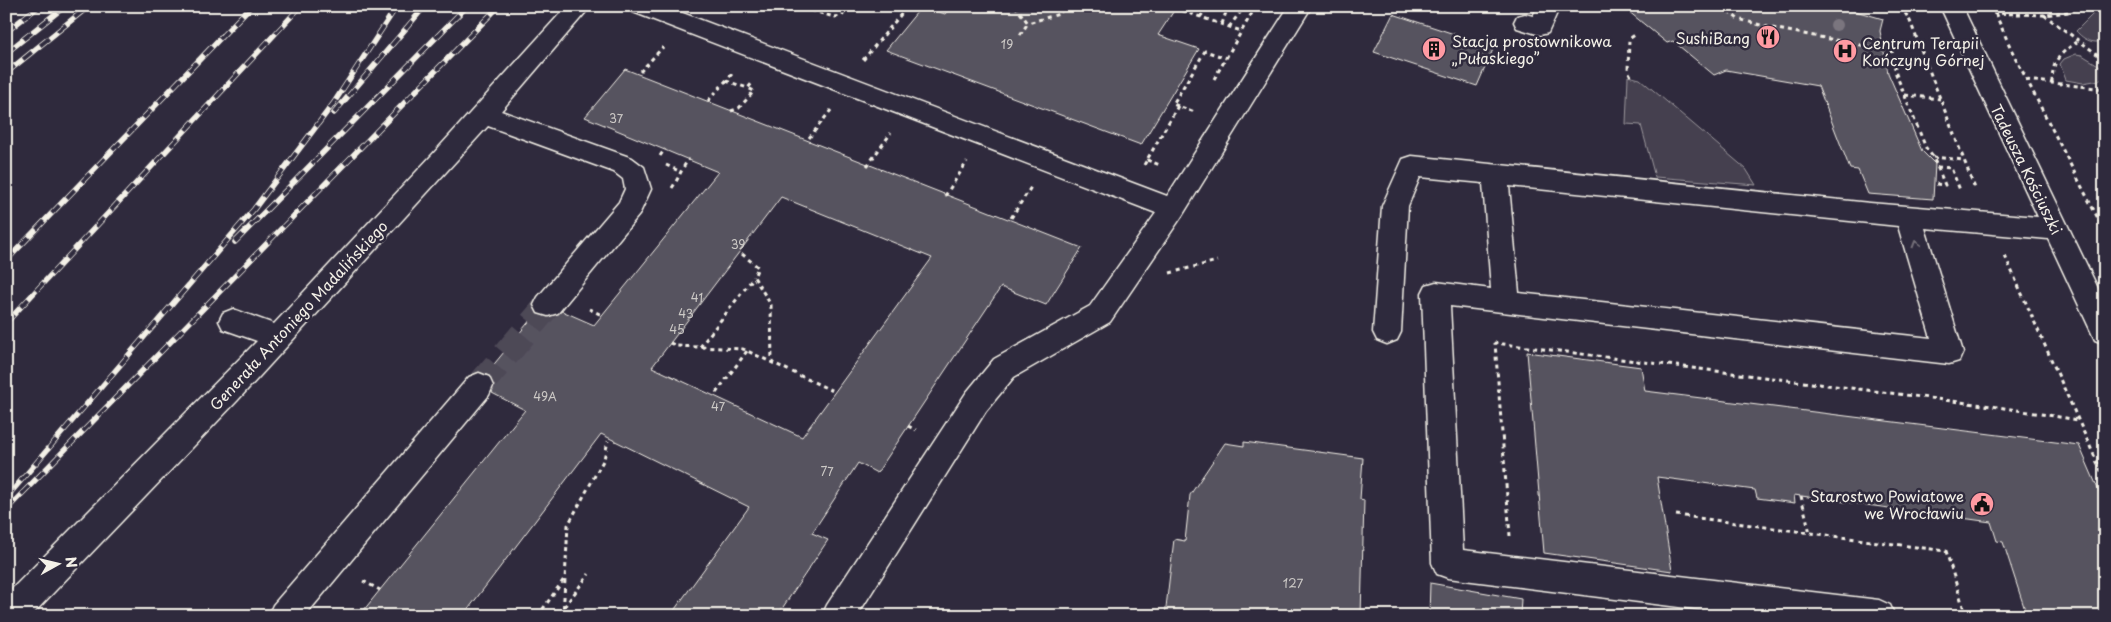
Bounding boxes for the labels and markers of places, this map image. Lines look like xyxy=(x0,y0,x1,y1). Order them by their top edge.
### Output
restaurant icon: SushiBang xyxy=(1755,24,1781,50)
place label: SushiBang xyxy=(1675,26,1750,49)
place label: Stacja prostownikowa „Pułaskiego” xyxy=(1452,29,1612,69)
place label: Centrum Terapii Kończyny Górnej xyxy=(1862,31,1985,71)
building icon: Stacja prostownikowa „Pułaskiego” xyxy=(1421,36,1447,62)
hospital icon: Centrum Terapii Kończyny Górnej xyxy=(1832,38,1858,64)
place label: Starostwo Powiatowe we Wrocławiu xyxy=(1810,484,1964,524)
public building icon: Starostwo Powiatowe we Wrocławiu xyxy=(1969,491,1995,517)

